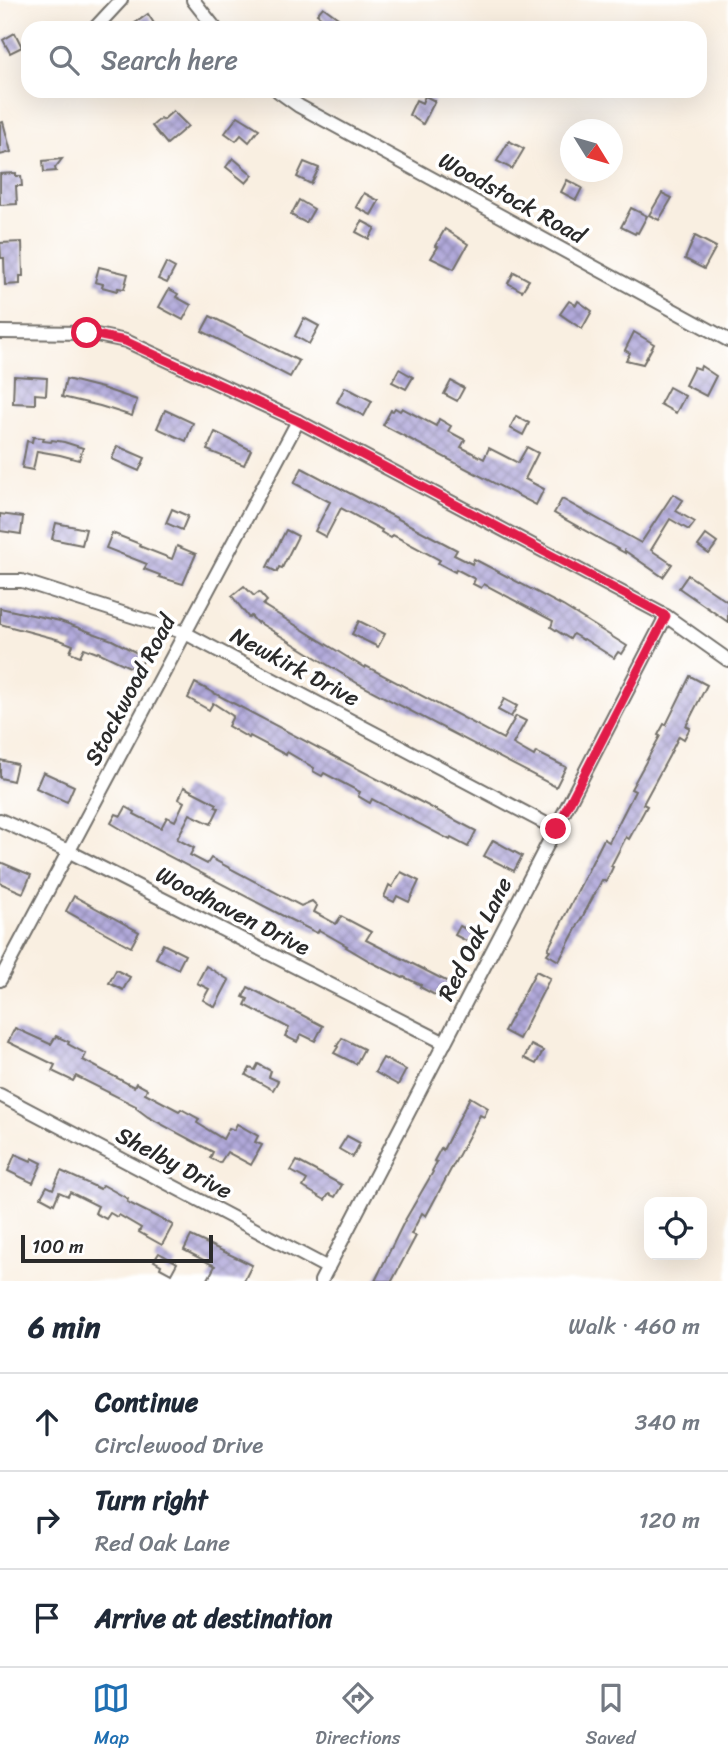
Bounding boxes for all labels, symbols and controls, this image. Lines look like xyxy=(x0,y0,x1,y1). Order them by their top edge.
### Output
search box xyxy=(21,21,707,98)
text: Search here xyxy=(101,37,238,83)
icon: search xyxy=(45,41,83,79)
north arrow xyxy=(560,119,623,182)
street label: Woodstock Road xyxy=(431,140,595,256)
route start xyxy=(71,317,102,348)
street label: Stockwood Road xyxy=(73,605,188,773)
street label: Newkirk Drive xyxy=(223,616,367,718)
route end xyxy=(540,813,571,844)
street label: Woodhaven Drive xyxy=(148,854,318,968)
street label: Red Oak Lane xyxy=(426,869,524,1008)
street label: Shelby Drive xyxy=(108,1115,240,1211)
map controls xyxy=(644,1197,707,1260)
button: locate xyxy=(644,1197,707,1260)
text: 100 m xyxy=(32,1230,84,1263)
scale bar xyxy=(21,1232,214,1264)
text: 6 min xyxy=(28,1300,100,1354)
text: Walk · 460 m xyxy=(568,1306,700,1347)
text: Continue xyxy=(95,1379,198,1425)
text: 340 m xyxy=(635,1402,700,1443)
icon: ahead xyxy=(28,1403,66,1441)
text: Circlewood Drive xyxy=(95,1425,263,1466)
text: Turn right xyxy=(95,1477,208,1523)
text: 120 m xyxy=(639,1500,700,1541)
icon: right xyxy=(28,1501,66,1539)
text: Red Oak Lane xyxy=(95,1523,230,1564)
text: Arrive at destination xyxy=(95,1595,332,1641)
icon: arrive xyxy=(28,1599,66,1637)
tab: Map xyxy=(92,1679,130,1754)
tab: Directions xyxy=(315,1679,401,1754)
tab: Saved xyxy=(585,1679,636,1754)

